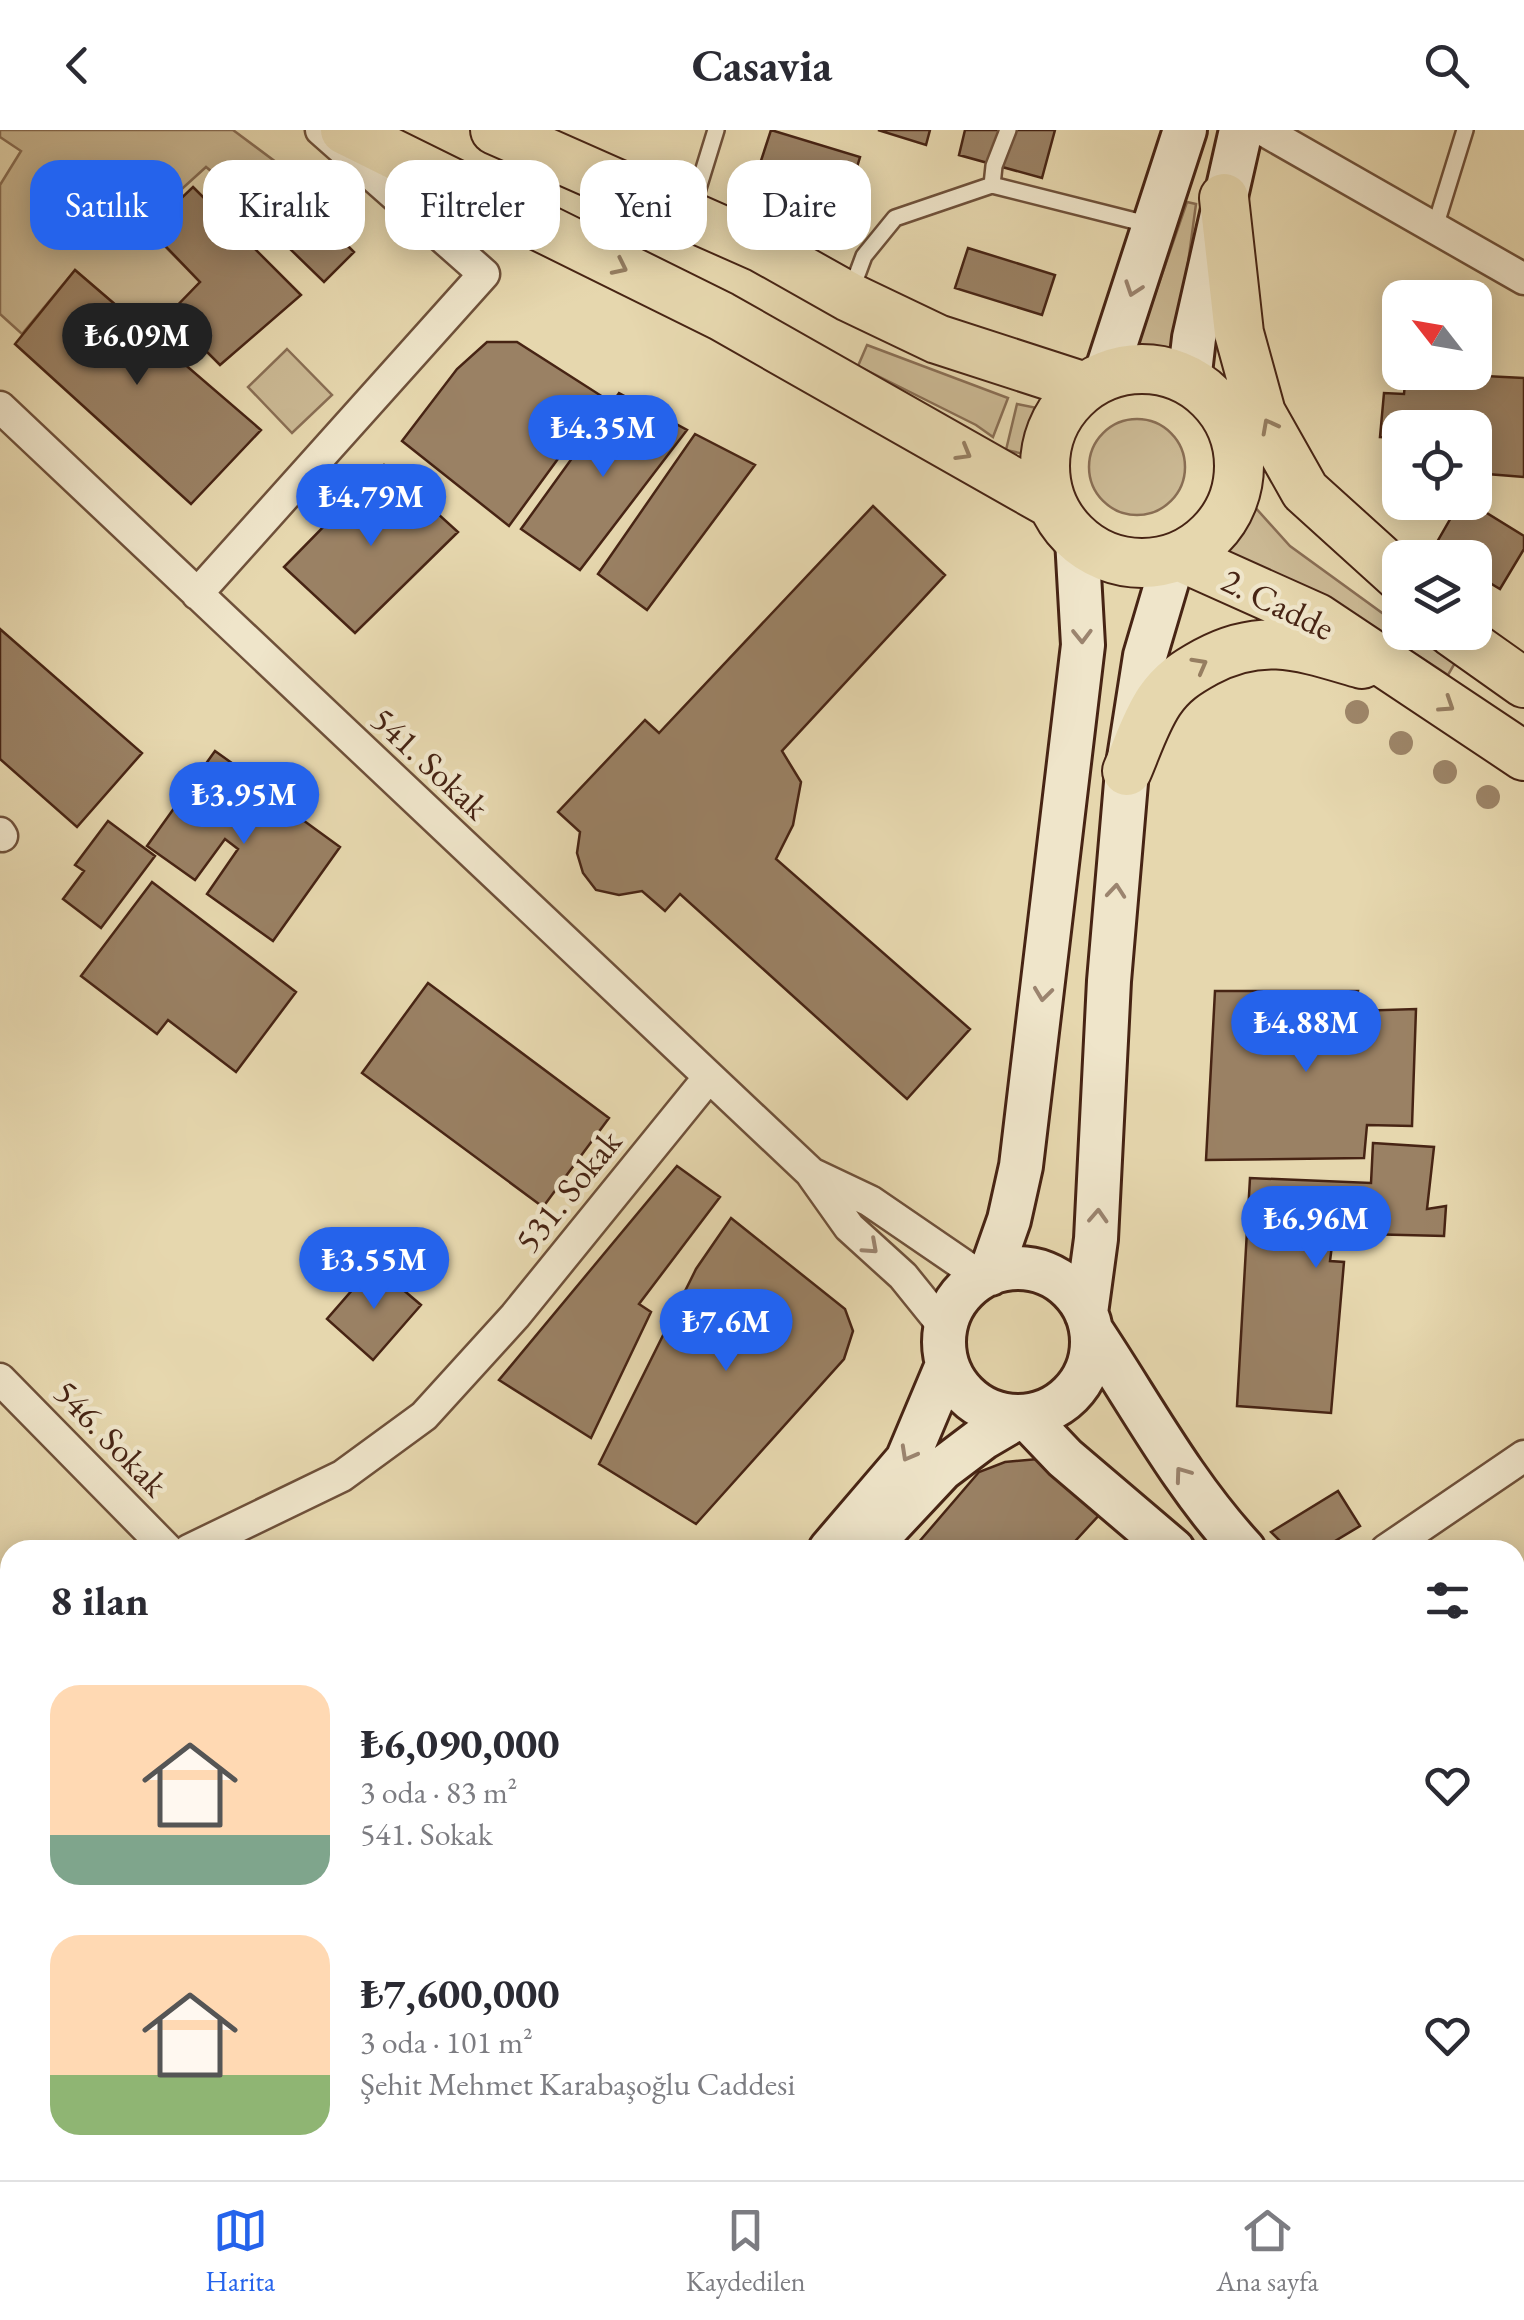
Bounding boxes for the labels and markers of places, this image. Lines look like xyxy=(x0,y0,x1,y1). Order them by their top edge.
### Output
pin: ₺6.09M xyxy=(56,303,218,388)
pin: ₺4.35M xyxy=(522,395,684,480)
pin: ₺4.79M xyxy=(290,464,452,549)
pin: ₺3.95M xyxy=(163,762,325,847)
pin: ₺4.88M xyxy=(1225,990,1387,1075)
pin: ₺6.96M xyxy=(1235,1186,1397,1271)
pin: ₺3.55M xyxy=(293,1227,455,1312)
pin: ₺7.6M xyxy=(656,1289,796,1374)

